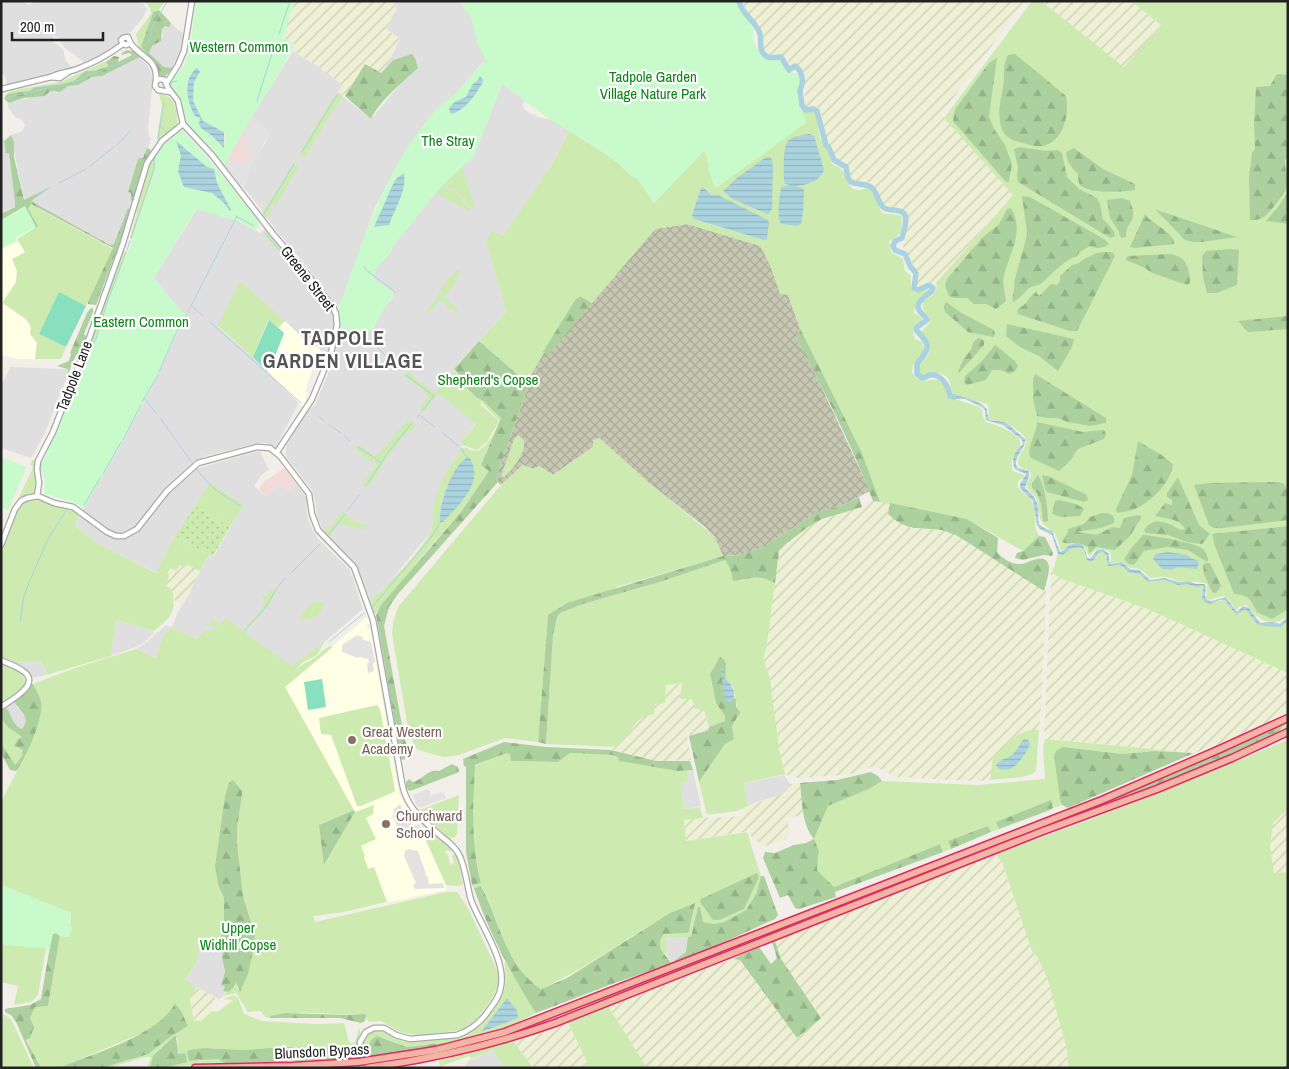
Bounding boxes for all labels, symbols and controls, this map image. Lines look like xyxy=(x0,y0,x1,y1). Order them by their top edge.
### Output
scale bar xyxy=(12,10,104,42)
text: 200 m xyxy=(20,16,54,37)
park label: Western Common xyxy=(190,36,288,57)
park label: Tadpole Garden Village Nature Park xyxy=(600,66,707,104)
park label: The Stray xyxy=(421,130,476,151)
street label: Greene Street xyxy=(276,241,340,315)
park label: Eastern Common xyxy=(93,311,189,332)
district label: TADPOLE GARDEN VILLAGE xyxy=(263,324,423,374)
street label: Tadpole Lane xyxy=(51,338,97,414)
park label: Shepherd's Copse xyxy=(438,369,539,390)
place label: Great Western Academy xyxy=(361,721,442,759)
marker: Great Western Academy xyxy=(346,734,358,746)
place label: Churchward School xyxy=(396,805,462,843)
marker: Churchward School xyxy=(380,818,392,830)
park label: Upper Widhill Copse xyxy=(200,917,276,955)
street label: Blunsdon Bypass xyxy=(274,1038,370,1064)

